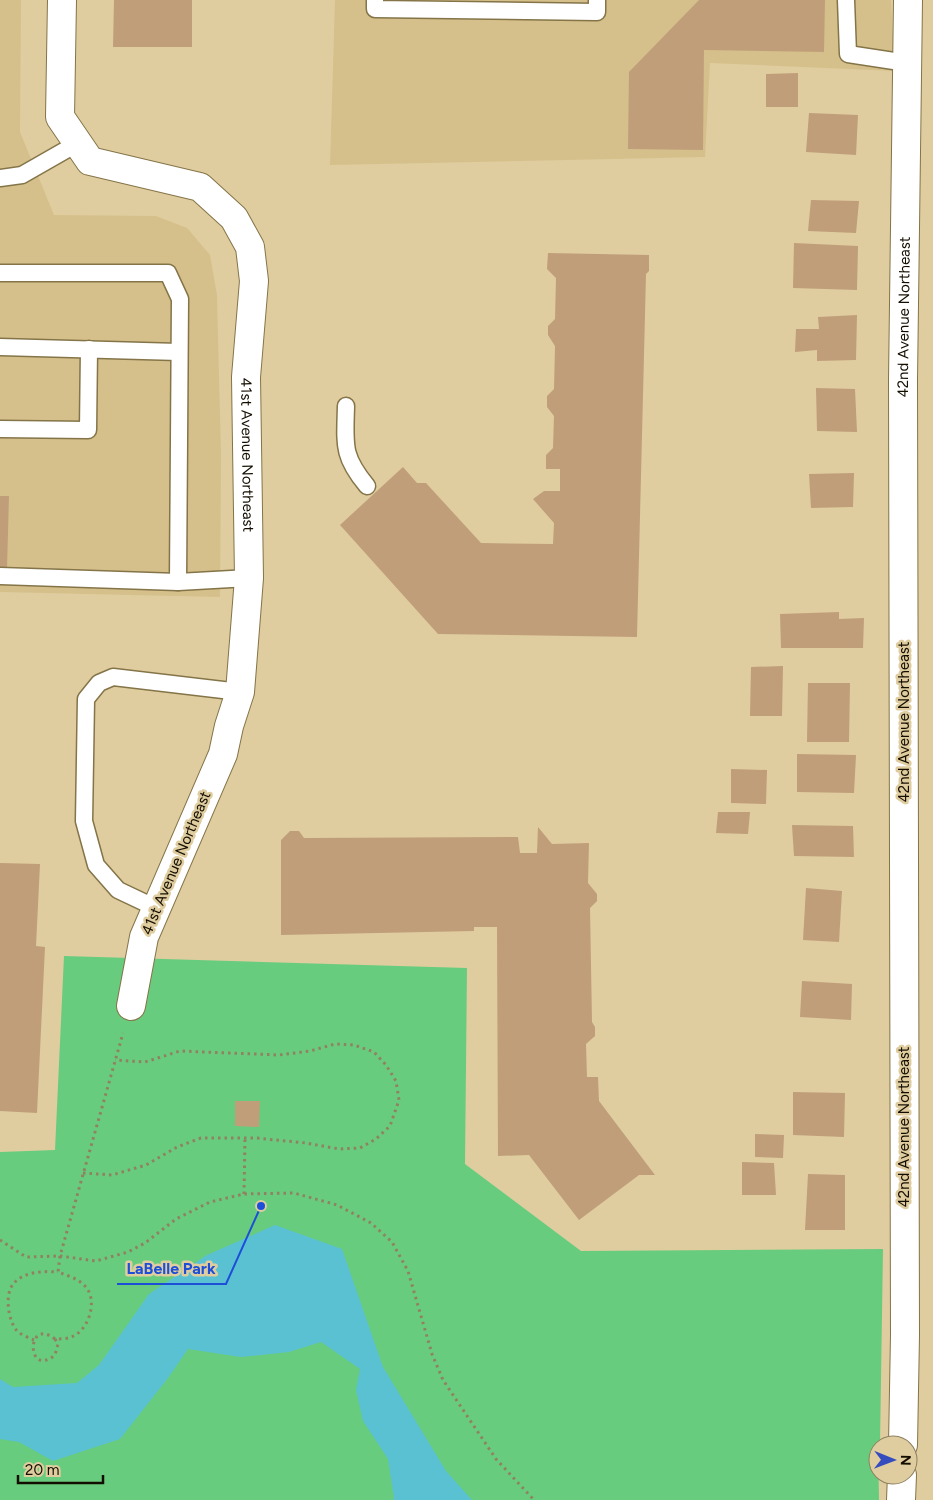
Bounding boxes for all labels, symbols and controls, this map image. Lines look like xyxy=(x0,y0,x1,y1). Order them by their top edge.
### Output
street label: 42nd Avenue Northeast xyxy=(894,236,914,398)
street label: 41st Avenue Northeast xyxy=(237,378,257,533)
street label: 42nd Avenue Northeast xyxy=(895,641,913,802)
street label: 41st Avenue Northeast xyxy=(138,788,215,938)
street label: 42nd Avenue Northeast xyxy=(895,1046,913,1207)
callout: LaBelle Park xyxy=(117,1253,226,1284)
text: LaBelle Park xyxy=(126,1259,216,1278)
north arrow xyxy=(868,1435,918,1485)
scale bar xyxy=(18,1452,102,1484)
text: N xyxy=(897,1455,914,1466)
text: 20 m xyxy=(25,1461,59,1479)

